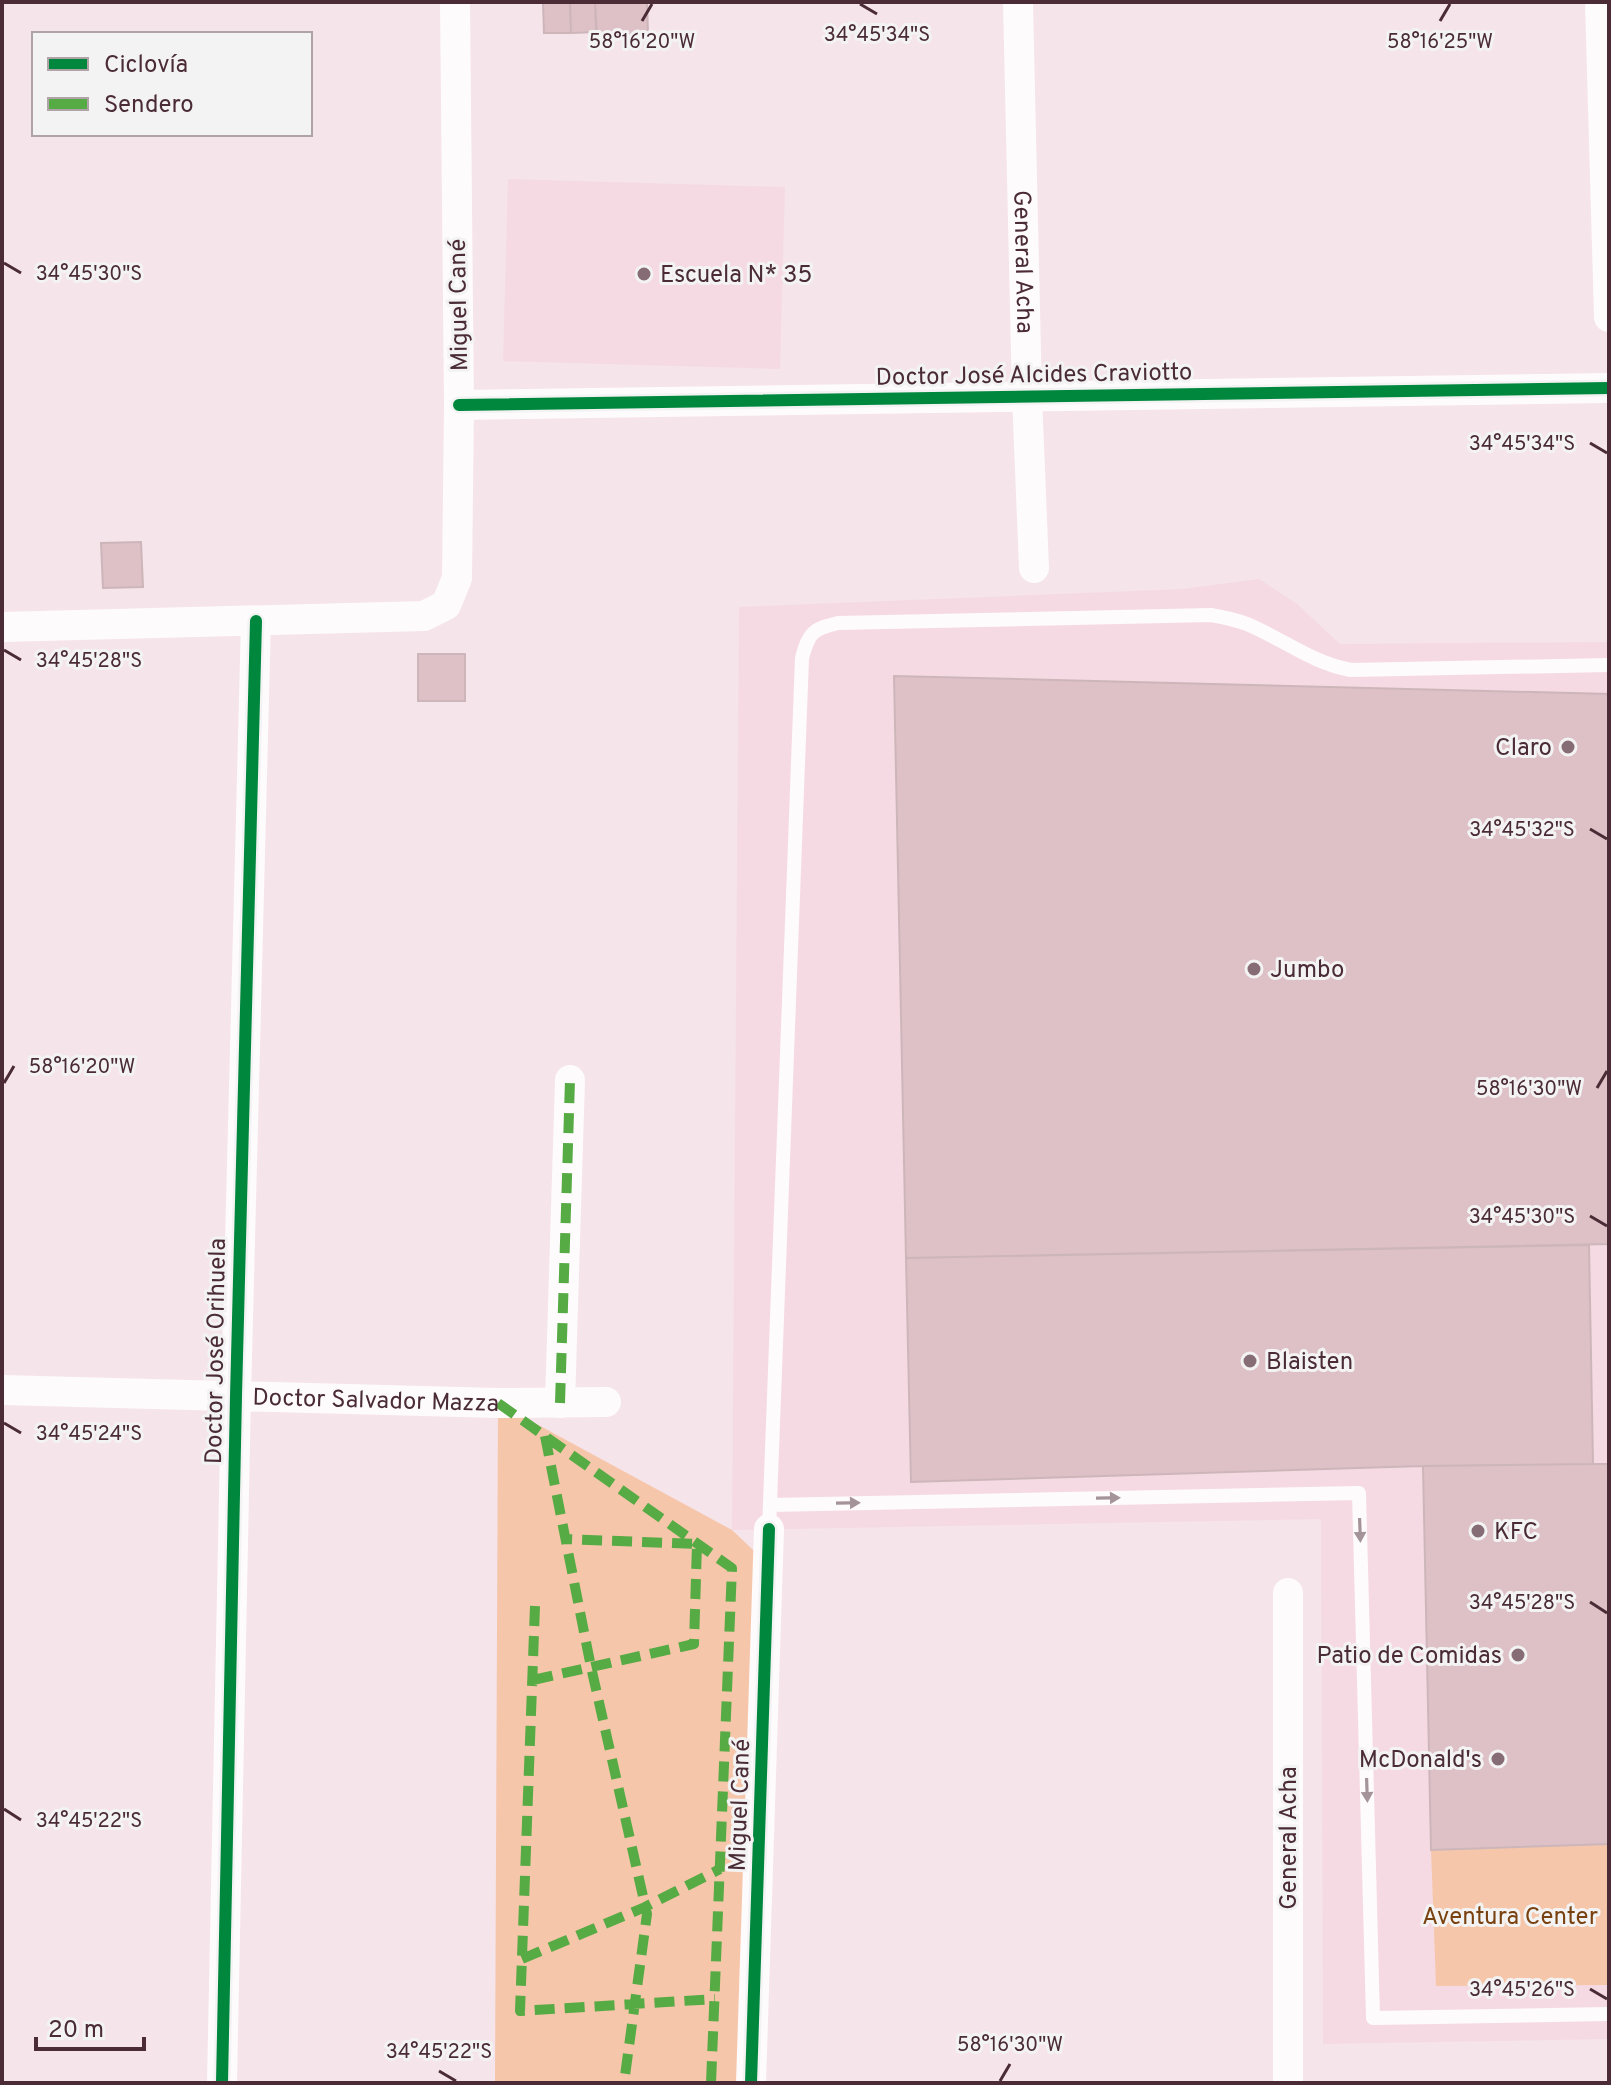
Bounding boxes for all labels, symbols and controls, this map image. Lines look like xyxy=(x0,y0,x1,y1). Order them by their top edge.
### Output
text: 34°45'34"S xyxy=(824,23,930,49)
text: 58°16'20"W xyxy=(589,30,695,56)
text: 58°16'25"W xyxy=(1387,30,1493,56)
legend xyxy=(32,32,312,136)
text: Ciclovía xyxy=(104,51,188,81)
text: Sendero xyxy=(104,91,194,121)
street label: General Acha xyxy=(1005,190,1039,334)
street label: Miguel Cané xyxy=(444,239,476,371)
place label: Escuela N* 35 xyxy=(660,261,812,291)
text: 34°45'30"S xyxy=(36,262,142,288)
marker: Escuela N* 35 xyxy=(635,265,653,283)
street label: Doctor José Alcides Craviotto xyxy=(875,358,1193,394)
text: 34°45'34"S xyxy=(1469,432,1575,458)
text: 34°45'28"S xyxy=(36,649,142,675)
place label: Claro xyxy=(1495,734,1552,764)
marker: Claro xyxy=(1559,738,1577,756)
text: 34°45'32"S xyxy=(1469,818,1575,844)
place label: Jumbo xyxy=(1270,956,1344,986)
marker: Jumbo xyxy=(1245,960,1263,978)
text: 58°16'20"W xyxy=(29,1055,135,1081)
text: 58°16'30"W xyxy=(1476,1077,1582,1103)
text: 34°45'30"S xyxy=(1469,1205,1575,1231)
street label: Doctor José Orihuela xyxy=(200,1238,234,1464)
place label: Blaisten xyxy=(1266,1348,1353,1378)
marker: Blaisten xyxy=(1241,1352,1259,1370)
street label: Doctor Salvador Mazza xyxy=(252,1384,500,1420)
text: 34°45'24"S xyxy=(36,1422,142,1448)
one-way arrow xyxy=(1096,1492,1121,1504)
one-way arrow xyxy=(836,1497,861,1510)
one-way arrow xyxy=(1353,1518,1366,1543)
place label: KFC xyxy=(1494,1518,1538,1548)
marker: KFC xyxy=(1469,1522,1487,1540)
text: 34°45'28"S xyxy=(1469,1591,1575,1617)
place label: Patio de Comidas xyxy=(1317,1642,1502,1672)
marker: Patio de Comidas xyxy=(1509,1646,1527,1664)
street label: Miguel Cané xyxy=(724,1738,758,1872)
place label: McDonald's xyxy=(1359,1746,1482,1776)
marker: McDonald's xyxy=(1489,1750,1507,1768)
street label: General Acha xyxy=(1275,1766,1305,1910)
one-way arrow xyxy=(1361,1778,1373,1803)
text: 34°45'22"S xyxy=(36,1809,142,1835)
park label: Aventura Center xyxy=(1422,1903,1598,1933)
text: 34°45'26"S xyxy=(1469,1978,1575,2004)
scale bar xyxy=(36,2001,144,2051)
text: 20 m xyxy=(48,2016,104,2046)
text: 58°16'30"W xyxy=(957,2033,1063,2059)
text: 34°45'22"S xyxy=(386,2040,492,2066)

